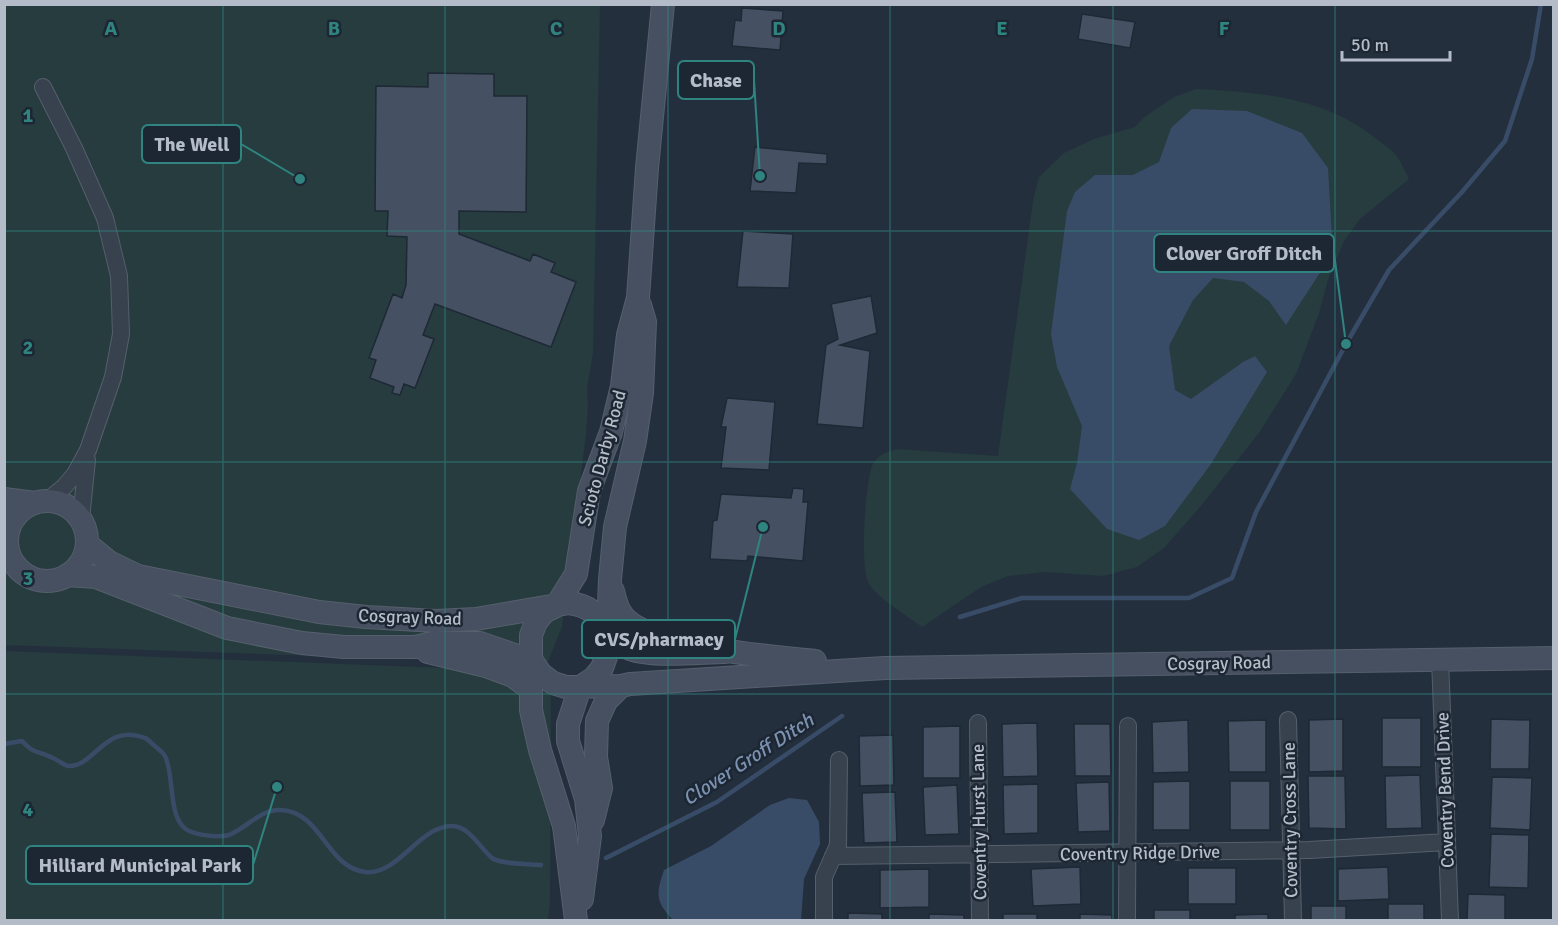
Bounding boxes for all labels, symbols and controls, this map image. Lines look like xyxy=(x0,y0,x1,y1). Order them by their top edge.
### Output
text: A xyxy=(105,16,118,41)
text: B xyxy=(328,16,340,41)
text: C xyxy=(550,16,562,41)
text: D xyxy=(772,16,786,41)
text: E xyxy=(996,16,1008,41)
text: F xyxy=(1219,16,1230,41)
scale bar xyxy=(1342,24,1450,62)
text: 50 m xyxy=(1351,34,1389,56)
callout: Chase xyxy=(678,61,754,99)
text: Chase xyxy=(690,68,742,93)
text: 1 xyxy=(23,103,34,128)
callout: The Well xyxy=(142,125,241,163)
text: The Well xyxy=(155,132,229,157)
callout: Clover Groff Ditch xyxy=(1154,234,1334,272)
text: Clover Groff Ditch xyxy=(1166,241,1322,266)
text: 2 xyxy=(23,335,33,360)
street label: Scioto Darby Road xyxy=(573,388,631,528)
text: 3 xyxy=(23,566,33,591)
street label: Cosgray Road xyxy=(358,604,462,630)
callout: CVS/pharmacy xyxy=(582,620,735,658)
text: CVS/pharmacy xyxy=(594,627,724,652)
street label: Cosgray Road xyxy=(1167,651,1271,675)
water label: Clover Groff Ditch xyxy=(678,707,819,811)
street label: Coventry Bend Drive xyxy=(1431,712,1459,868)
street label: Coventry Cross Lane xyxy=(1278,742,1302,898)
street label: Coventry Hurst Lane xyxy=(967,744,991,900)
text: 4 xyxy=(23,797,34,822)
street label: Coventry Ridge Drive xyxy=(1060,841,1220,865)
callout: Hilliard Municipal Park xyxy=(26,846,253,884)
text: Hilliard Municipal Park xyxy=(39,853,242,878)

